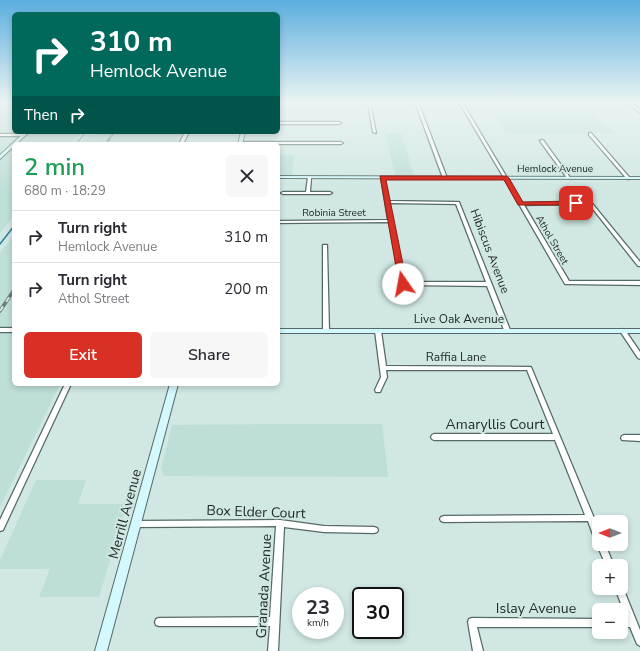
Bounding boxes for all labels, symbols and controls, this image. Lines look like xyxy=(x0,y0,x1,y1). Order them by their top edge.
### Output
text: 310 m xyxy=(90,23,173,61)
icon: right xyxy=(24,28,76,80)
text: Hemlock Avenue xyxy=(90,59,227,83)
icon: right xyxy=(66,104,88,126)
text: Then xyxy=(24,105,58,125)
text: 2 min xyxy=(24,151,85,183)
button: close xyxy=(226,155,268,197)
street label: Hemlock Avenue xyxy=(517,162,593,176)
text: 680 m · 18:29 xyxy=(24,182,106,200)
pin xyxy=(559,186,593,220)
icon: arrive xyxy=(565,192,587,214)
street label: Robinia Street xyxy=(302,206,366,220)
street label: Hibiscus Avenue xyxy=(467,206,513,296)
street label: Athol Street xyxy=(532,213,572,268)
text: Turn right xyxy=(58,218,127,238)
icon: right xyxy=(24,226,46,248)
text: 310 m xyxy=(224,227,268,247)
text: Hemlock Avenue xyxy=(58,238,157,256)
position arrow xyxy=(382,263,424,305)
text: Turn right xyxy=(58,270,127,290)
icon: right xyxy=(24,278,46,300)
text: 200 m xyxy=(224,279,268,299)
text: Athol Street xyxy=(58,290,129,308)
street label: Live Oak Avenue xyxy=(414,311,504,327)
button: Exit xyxy=(24,332,142,378)
button: Share xyxy=(150,332,268,378)
street label: Raffia Lane xyxy=(426,349,486,365)
street label: Amaryllis Court xyxy=(446,415,545,434)
street label: Merrill Avenue xyxy=(104,467,146,561)
street label: Box Elder Court xyxy=(206,501,306,523)
north arrow xyxy=(592,515,628,551)
map controls xyxy=(592,515,628,639)
street label: Granada Avenue xyxy=(252,533,276,639)
button: + xyxy=(592,559,628,595)
speed limit sign: 30 xyxy=(352,587,404,639)
text: 23 xyxy=(306,594,330,621)
street label: Islay Avenue xyxy=(496,599,576,618)
button: − xyxy=(592,603,628,639)
text: km/h xyxy=(307,616,329,630)

